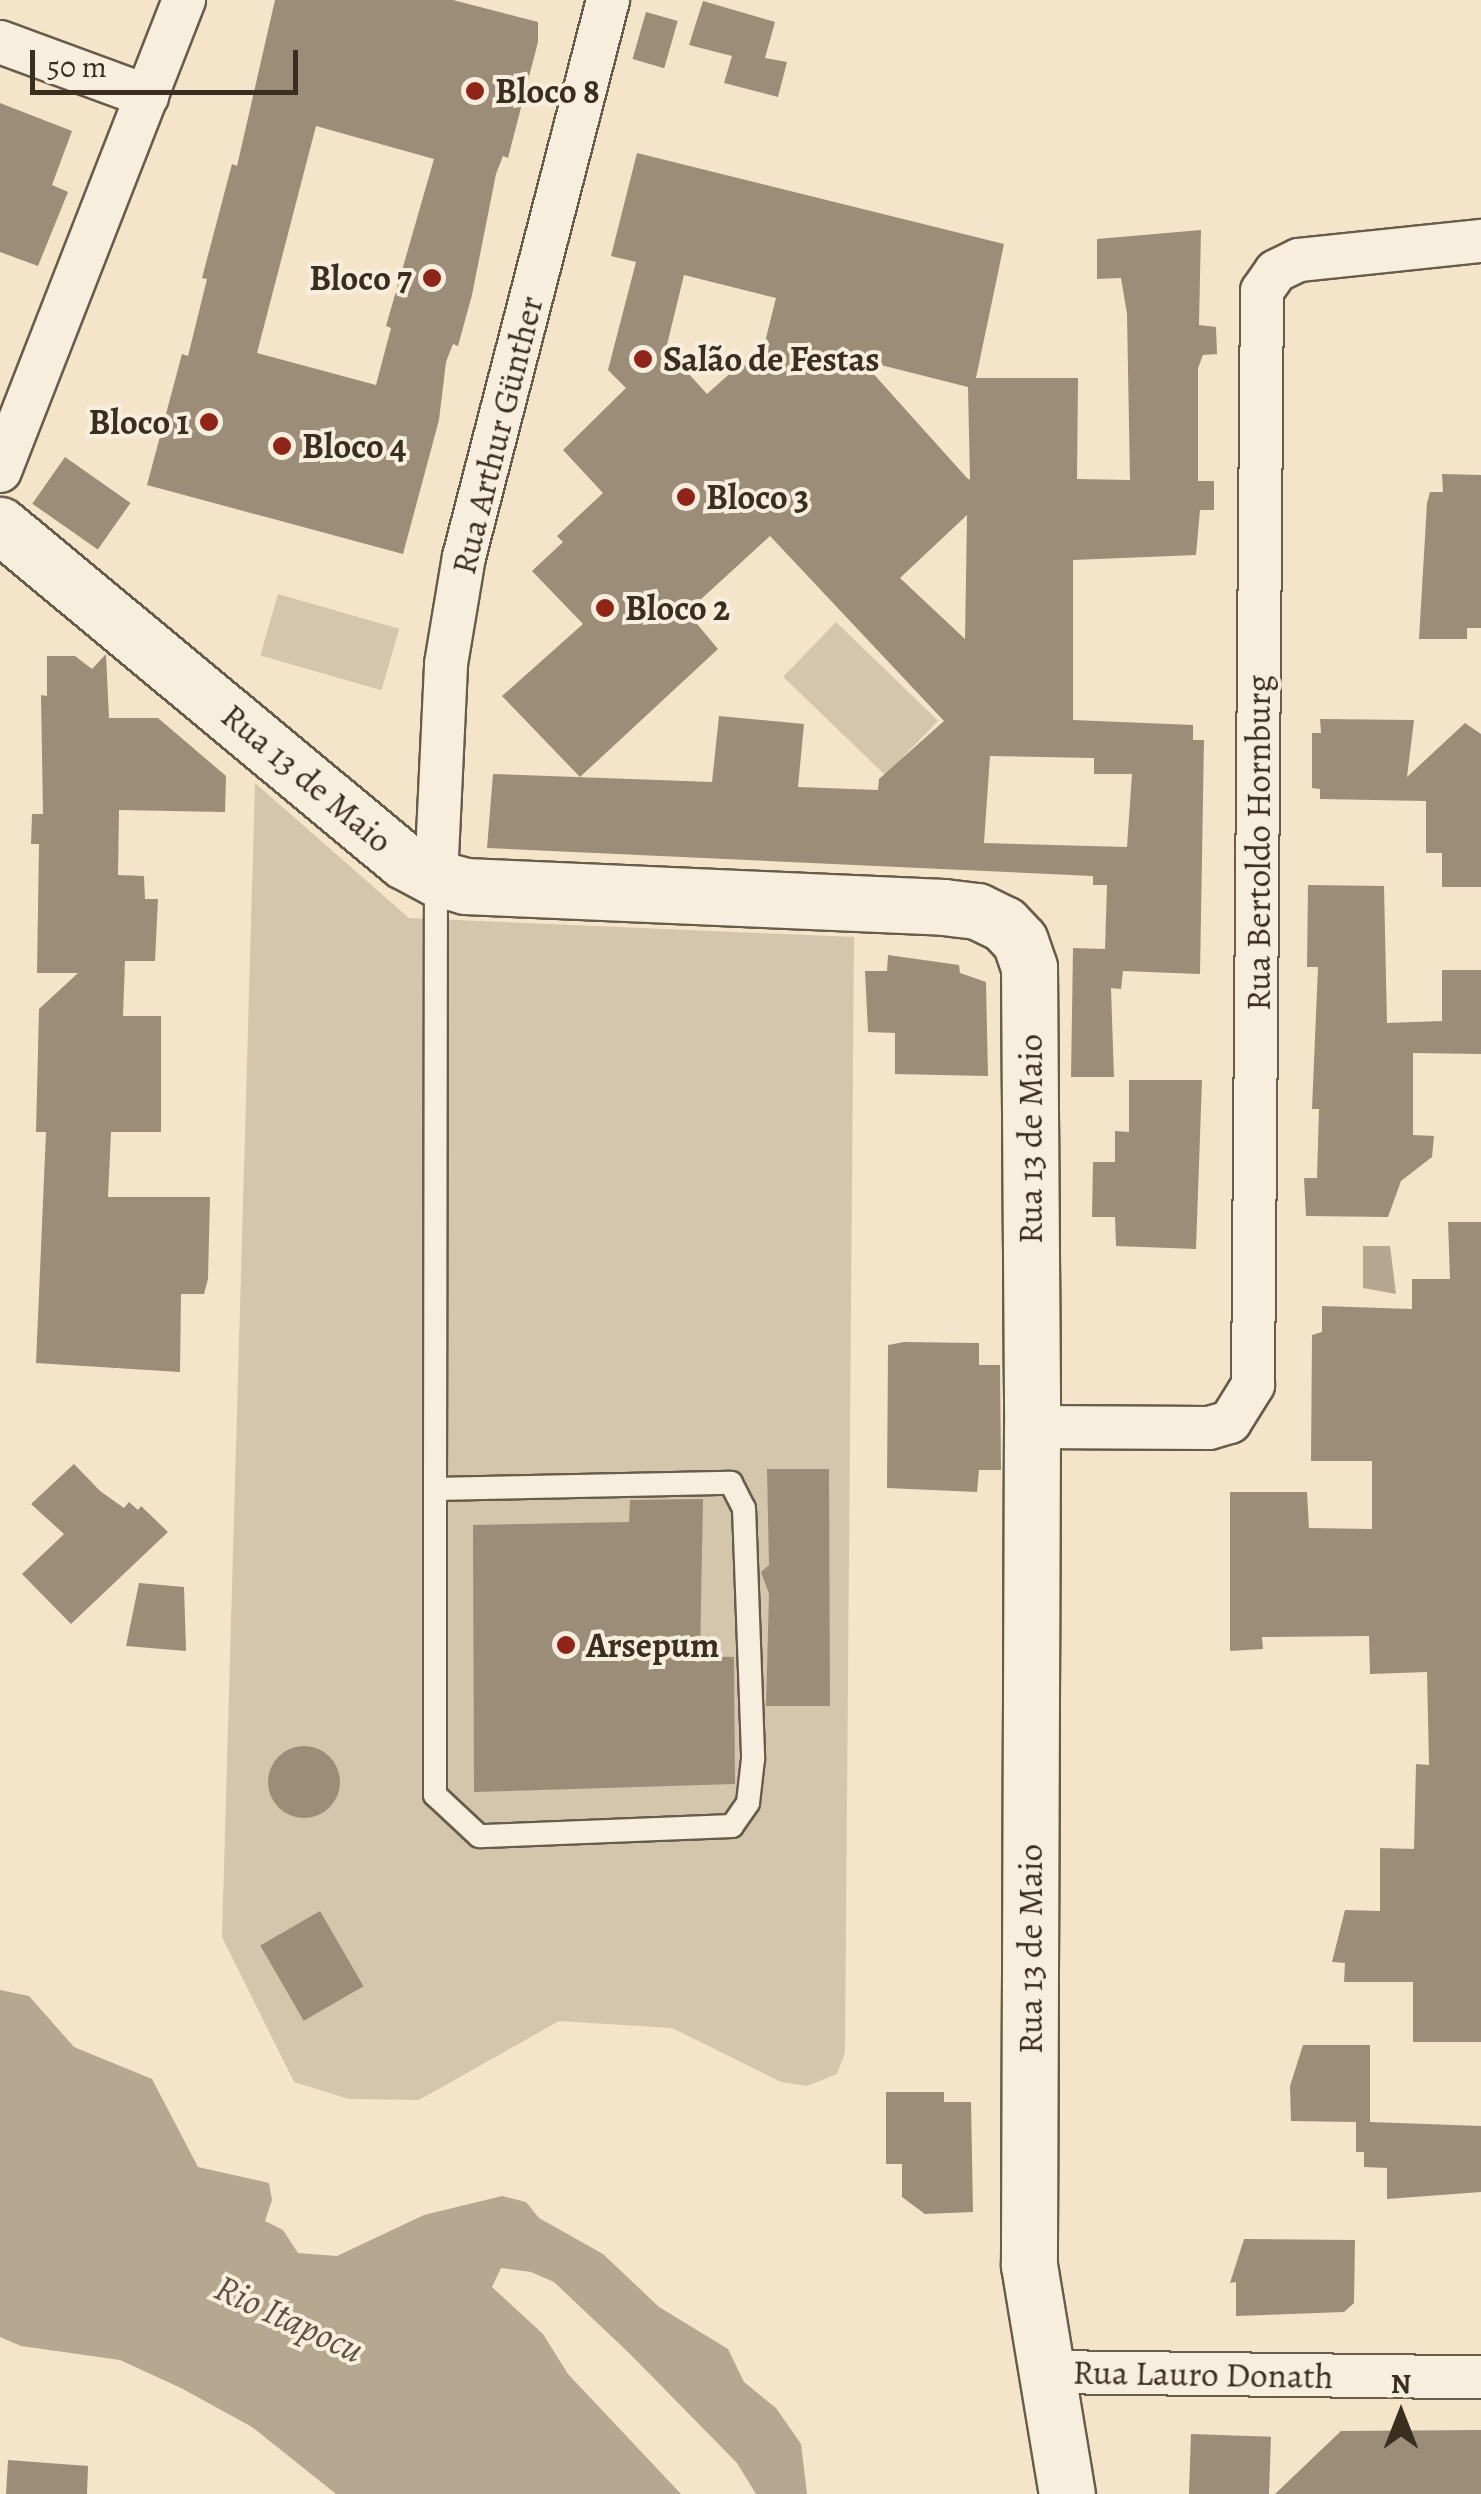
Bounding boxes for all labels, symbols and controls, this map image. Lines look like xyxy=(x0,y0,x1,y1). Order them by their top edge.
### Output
scale bar xyxy=(35,30,302,92)
text: 50 m xyxy=(47,47,107,87)
place label: Bloco 8 xyxy=(495,70,600,112)
marker: Bloco 8 xyxy=(464,80,486,102)
place label: Bloco 7 xyxy=(309,257,412,299)
marker: Bloco 7 xyxy=(421,267,443,289)
street label: Rua Arthur Günther xyxy=(442,292,552,578)
place label: Salão de Festas xyxy=(663,338,880,380)
marker: Salão de Festas xyxy=(632,348,654,370)
place label: Bloco 1 xyxy=(89,401,189,443)
marker: Bloco 1 xyxy=(198,411,220,433)
place label: Bloco 4 xyxy=(302,425,406,467)
marker: Bloco 4 xyxy=(271,435,293,457)
place label: Bloco 3 xyxy=(706,476,809,518)
marker: Bloco 3 xyxy=(675,486,697,508)
place label: Bloco 2 xyxy=(625,587,730,629)
marker: Bloco 2 xyxy=(594,597,616,619)
street label: Rua Bertoldo Hornburg xyxy=(1237,675,1279,1011)
street label: Rua 13 de Maio xyxy=(213,694,401,862)
street label: Rua 13 de Maio xyxy=(1009,1034,1051,1244)
place label: Arsepum xyxy=(586,1624,719,1666)
marker: Arsepum xyxy=(555,1634,577,1656)
street label: Rua 13 de Maio xyxy=(1009,1844,1051,2054)
water label: Rio Itapocu xyxy=(207,2265,371,2373)
street label: Rua Lauro Donath xyxy=(1072,2351,1334,2397)
north arrow xyxy=(1351,2364,1451,2464)
text: N xyxy=(1391,2365,1411,2403)

